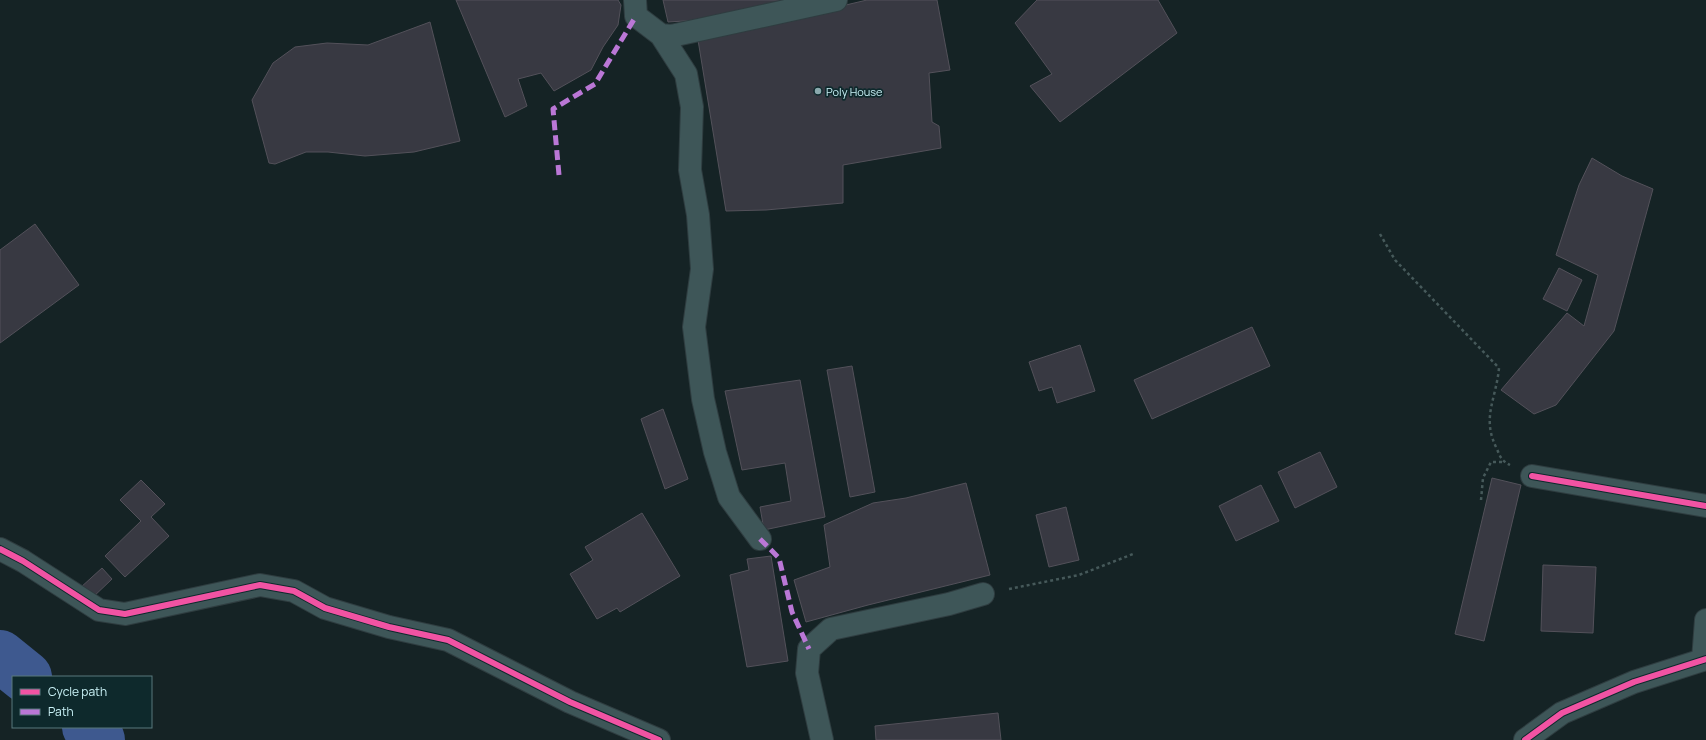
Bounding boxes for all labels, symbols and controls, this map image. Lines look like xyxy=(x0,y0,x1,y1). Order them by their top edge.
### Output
place label: Poly House xyxy=(826,84,883,99)
marker: Poly House xyxy=(813,86,823,96)
legend xyxy=(12,676,152,728)
text: Cycle path xyxy=(48,683,107,700)
text: Path xyxy=(48,703,74,720)

